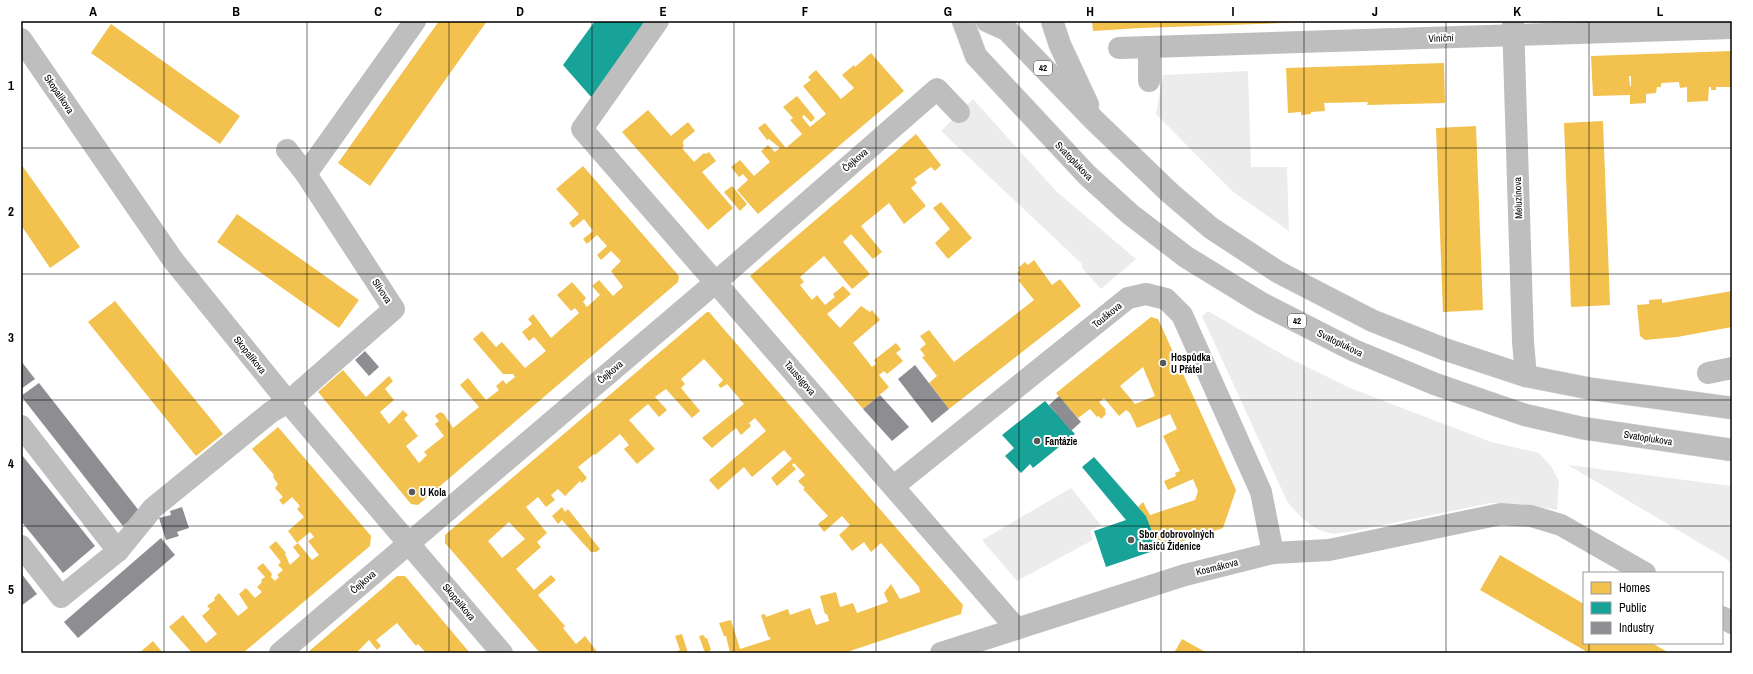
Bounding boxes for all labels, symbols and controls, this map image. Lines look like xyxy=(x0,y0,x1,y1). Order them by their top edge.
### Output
text: A xyxy=(89,3,97,20)
text: B xyxy=(232,3,240,20)
text: C xyxy=(374,3,382,20)
text: D xyxy=(516,3,524,20)
text: E xyxy=(659,3,667,20)
text: F xyxy=(802,3,809,20)
text: G xyxy=(944,3,952,20)
text: H xyxy=(1086,3,1094,20)
text: I xyxy=(1232,3,1235,20)
text: J xyxy=(1372,3,1378,20)
text: K xyxy=(1513,3,1521,20)
text: L xyxy=(1657,3,1664,20)
street label: Viniční xyxy=(1428,31,1455,45)
road number: 42 xyxy=(1034,61,1052,75)
street label: Skopalíkova xyxy=(41,72,77,117)
text: 1 xyxy=(8,77,14,94)
street label: Svatoplukova xyxy=(1052,139,1096,184)
street label: Čejkova xyxy=(840,145,871,175)
street label: Meluzínova xyxy=(1511,176,1525,219)
text: 2 xyxy=(8,203,14,220)
street label: Slívova xyxy=(369,276,395,306)
street label: Touškova xyxy=(1089,299,1125,331)
road number: 42 xyxy=(1288,314,1306,328)
street label: Svatoplukova xyxy=(1315,326,1365,360)
text: 3 xyxy=(8,329,14,346)
street label: Skopalíkova xyxy=(231,334,269,377)
place label: Hospůdka U Přátel xyxy=(1171,351,1211,376)
street label: Čejkova xyxy=(594,357,626,387)
street label: Taussigova xyxy=(781,358,819,398)
marker: Hospůdka U Přátel xyxy=(1158,358,1168,368)
street label: Svatoplukova xyxy=(1623,428,1674,448)
place label: Fantázie xyxy=(1045,435,1078,448)
marker: Fantázie xyxy=(1032,436,1042,446)
text: 4 xyxy=(8,455,14,472)
place label: U Kola xyxy=(420,486,446,499)
marker: U Kola xyxy=(407,487,417,497)
place label: Sbor dobrovolných hasičů Židenice xyxy=(1139,528,1214,553)
marker: Sbor dobrovolných hasičů Židenice xyxy=(1126,535,1136,545)
street label: Kosmákova xyxy=(1195,555,1240,578)
street label: Čejkova xyxy=(348,567,379,597)
legend xyxy=(1583,572,1723,644)
text: Homes xyxy=(1619,580,1650,596)
text: 5 xyxy=(8,581,14,598)
street label: Skopalíkova xyxy=(440,581,479,624)
text: Public xyxy=(1619,600,1646,616)
text: Industry xyxy=(1619,620,1654,636)

